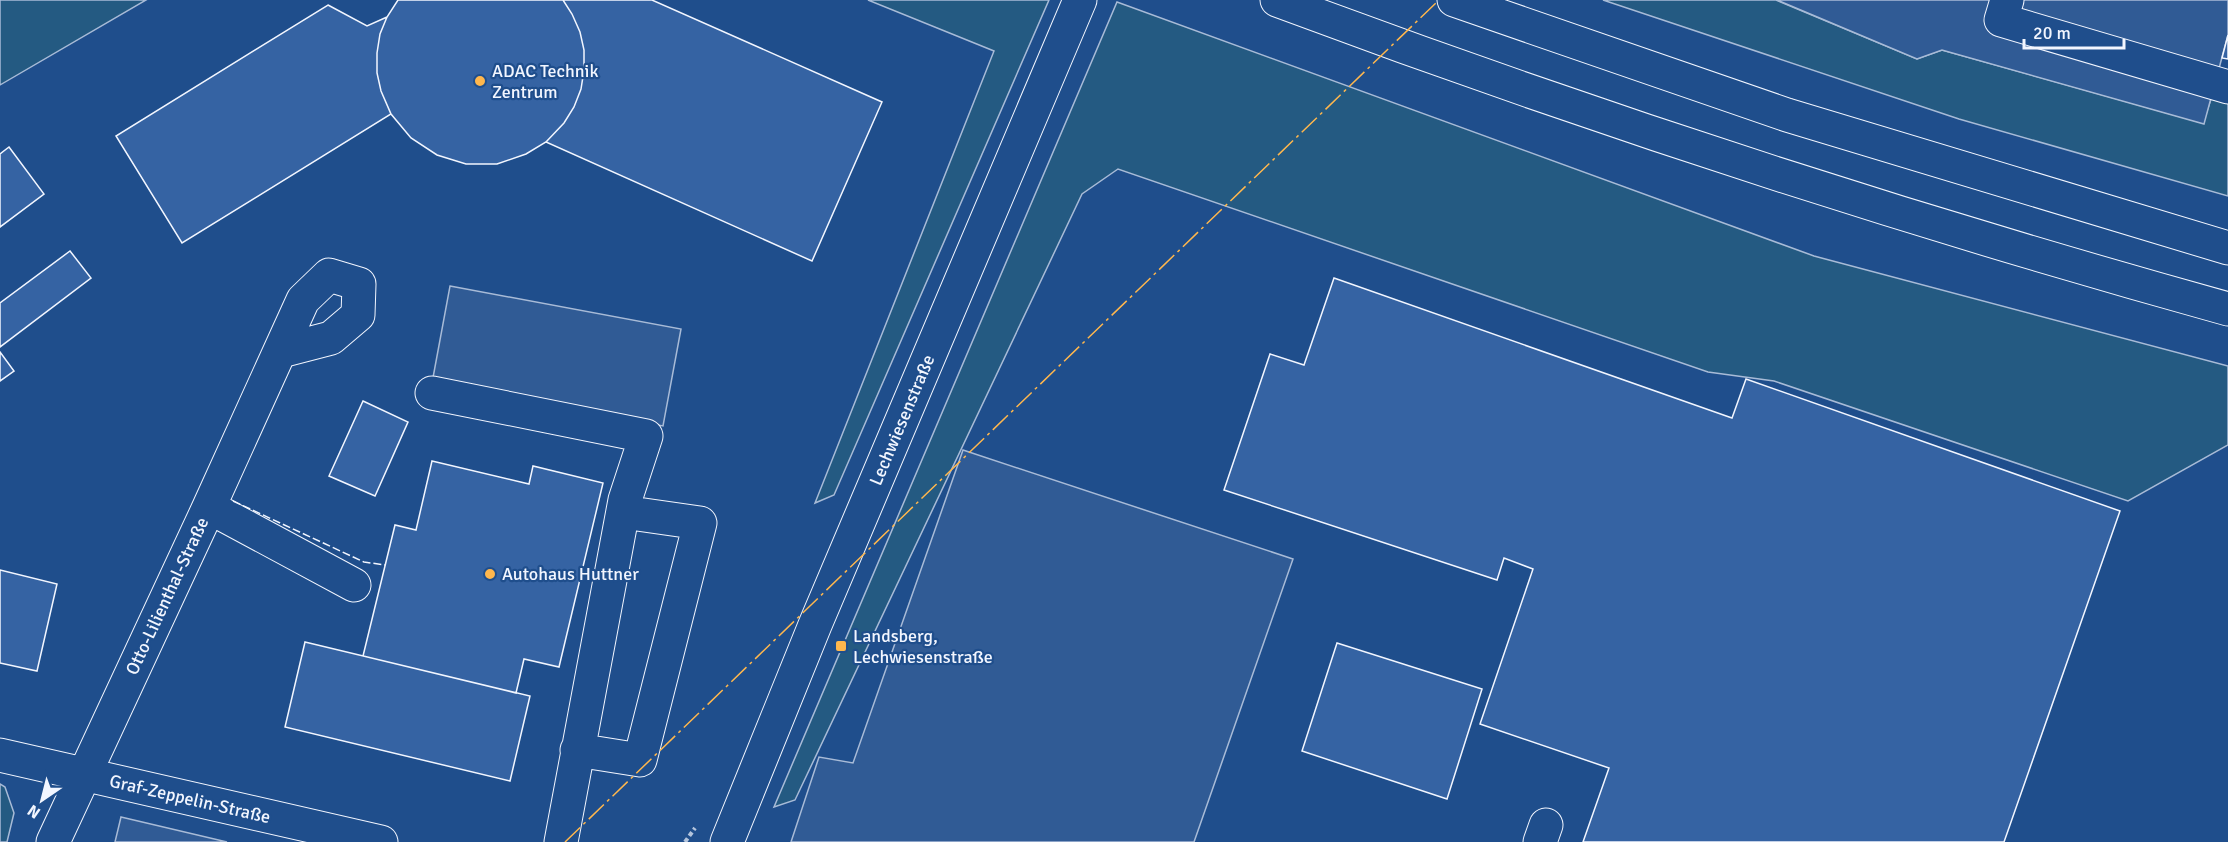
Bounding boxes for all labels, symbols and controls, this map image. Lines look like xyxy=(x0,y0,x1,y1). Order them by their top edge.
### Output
scale bar xyxy=(2024,12,2124,50)
text: 20 m xyxy=(2033,22,2071,44)
place label: ADAC Technik Zentrum xyxy=(492,60,598,103)
marker: ADAC Technik Zentrum xyxy=(473,74,487,88)
street label: Lechwiesenstraße xyxy=(865,351,939,489)
street label: Otto-Lilienthal-Straße xyxy=(121,514,213,678)
place label: Autohaus Huttner xyxy=(502,563,639,585)
marker: Autohaus Huttner xyxy=(483,567,497,581)
place label: Landsberg, Lechwiesenstraße xyxy=(853,625,993,668)
marker: Landsberg, Lechwiesenstraße xyxy=(834,639,848,653)
north arrow xyxy=(12,770,72,830)
street label: Graf-Zeppelin-Straße xyxy=(107,770,273,828)
text: N xyxy=(24,800,44,823)

